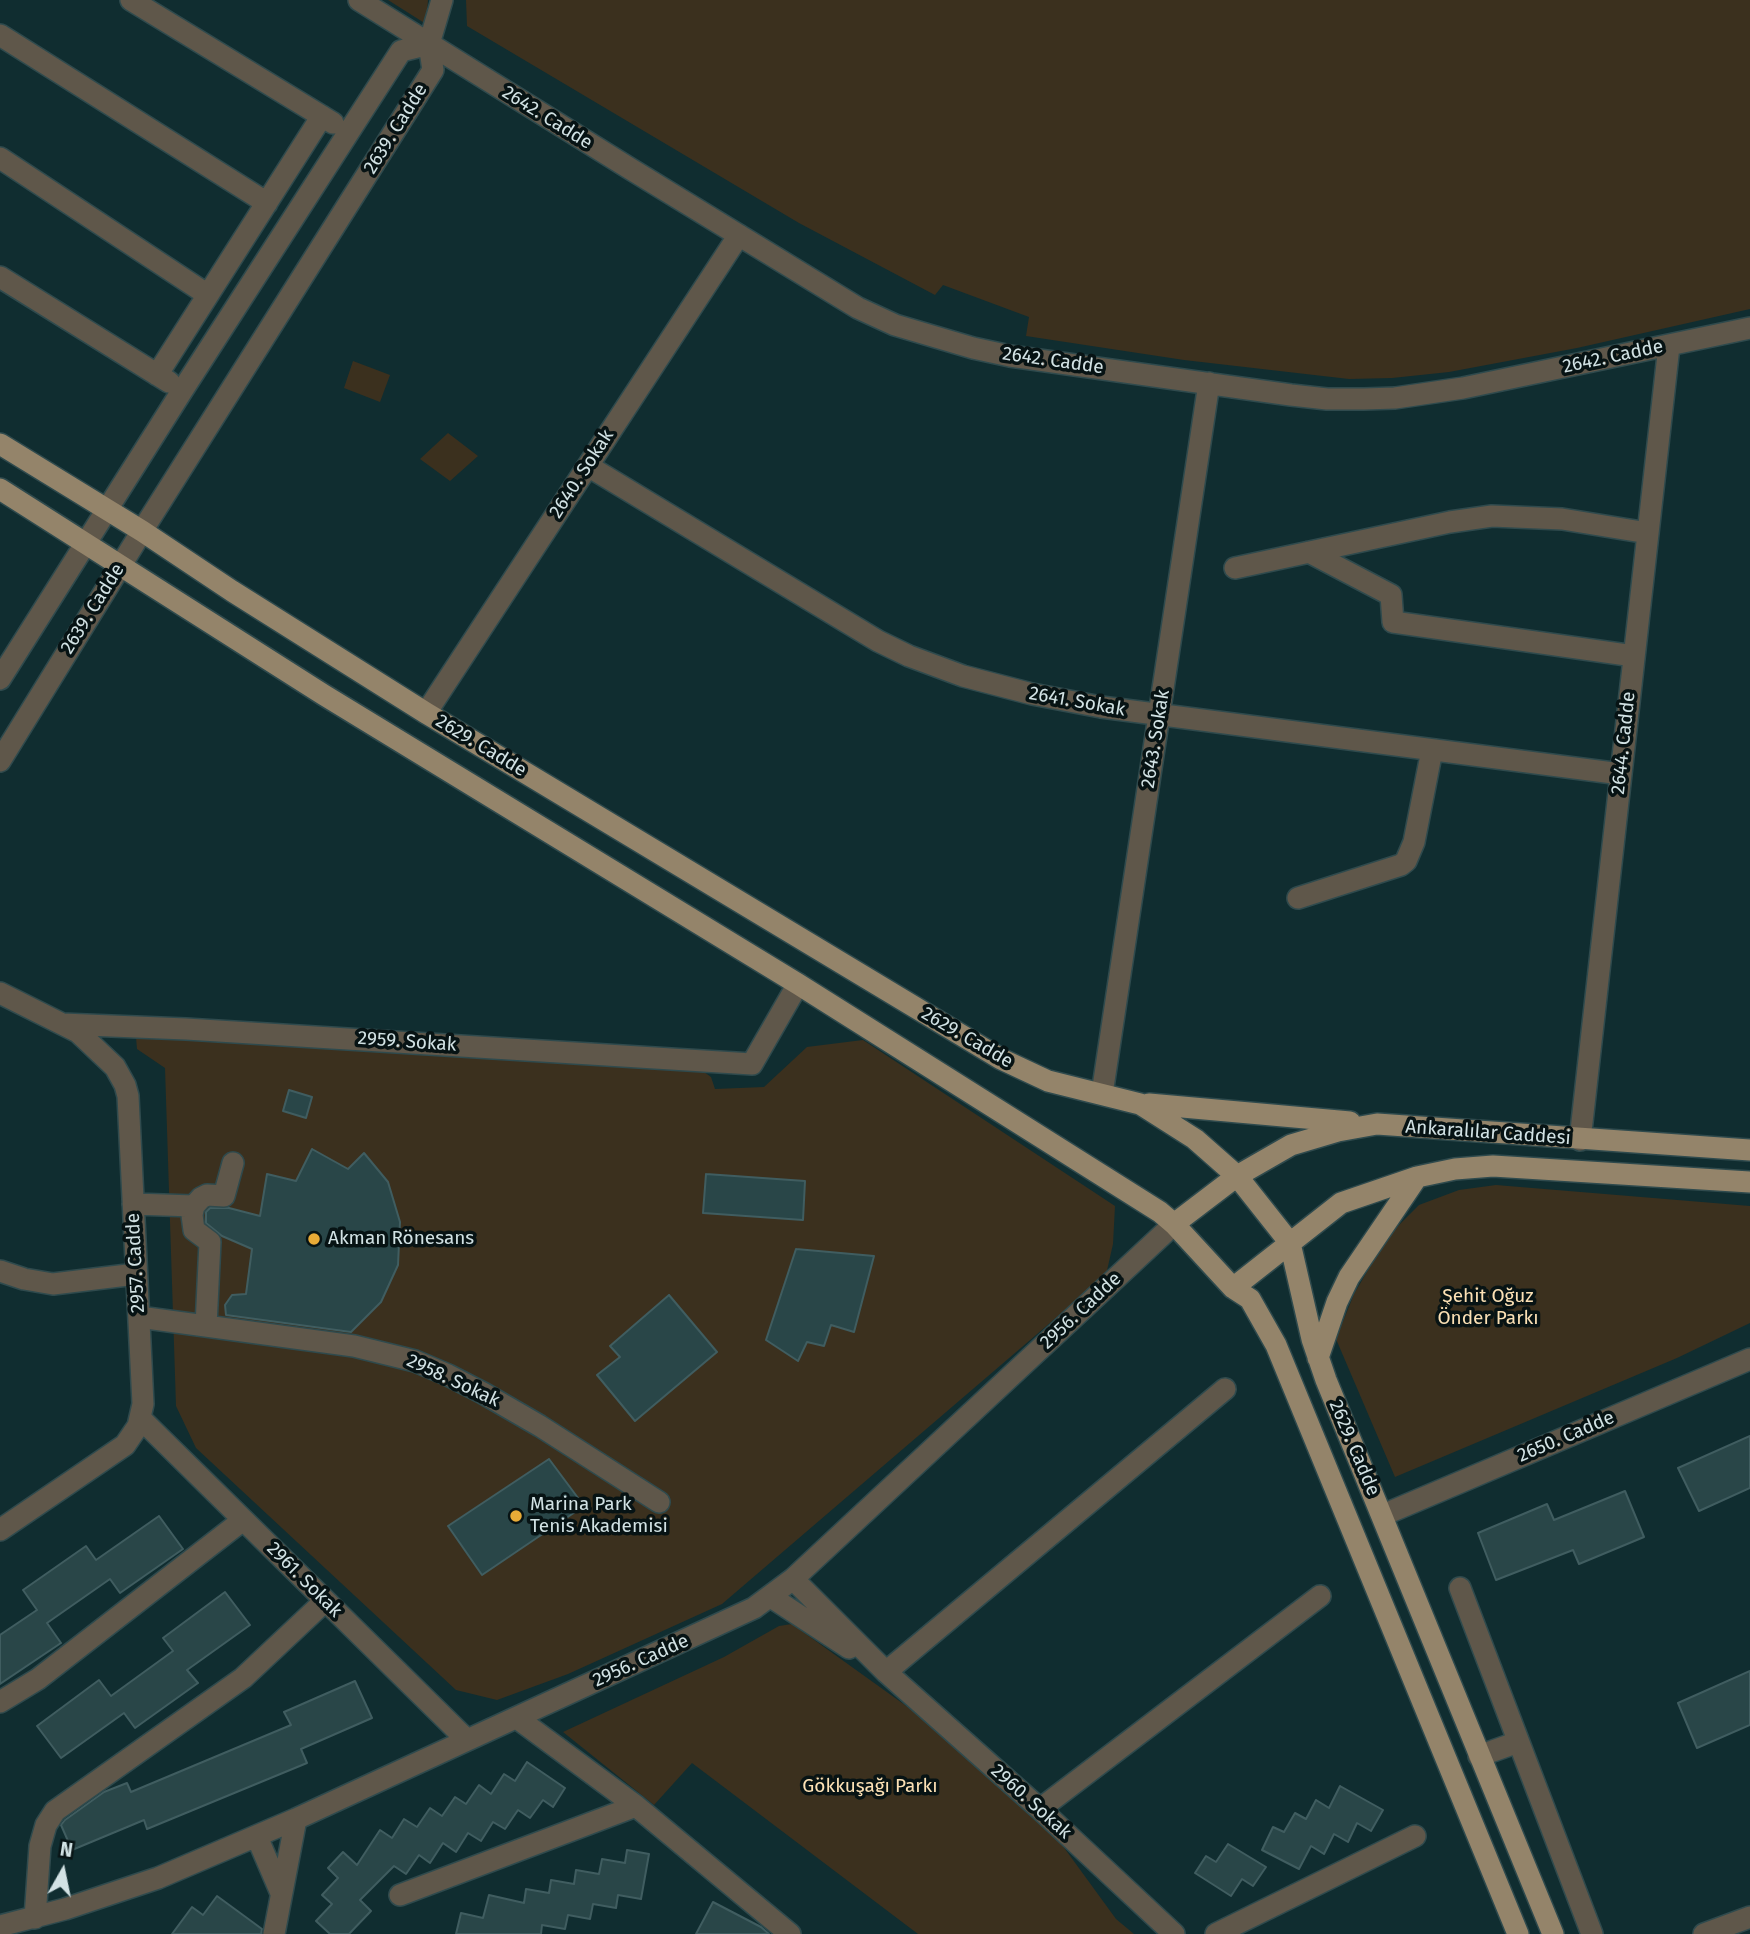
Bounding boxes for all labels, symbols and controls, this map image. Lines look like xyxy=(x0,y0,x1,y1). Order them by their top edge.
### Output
street label: 2639. Cadde xyxy=(359,80,433,178)
street label: 2642. Cadde xyxy=(498,81,596,155)
street label: 2642. Cadde xyxy=(1561,335,1665,379)
street label: 2642. Cadde xyxy=(1001,343,1105,379)
street label: 2640. Sokak xyxy=(545,426,619,522)
street label: 2639. Cadde xyxy=(56,560,130,658)
street label: 2641. Sokak xyxy=(1027,682,1127,722)
street label: 2643. Sokak xyxy=(1137,688,1175,790)
street label: 2644. Cadde xyxy=(1607,690,1641,796)
street label: 2629. Cadde xyxy=(431,710,531,782)
street label: 2629. Cadde xyxy=(917,1003,1017,1073)
street label: 2959. Sokak xyxy=(357,1027,457,1057)
street label: Ankaralılar Caddesi xyxy=(1405,1116,1571,1150)
street label: 2957. Cadde xyxy=(122,1212,150,1314)
place label: Akman Rönesans xyxy=(328,1228,474,1250)
marker: Akman Rönesans xyxy=(306,1231,322,1247)
street label: 2956. Cadde xyxy=(1036,1268,1126,1354)
park label: Şehit Oğuz Önder Parkı xyxy=(1437,1286,1539,1330)
street label: 2958. Sokak xyxy=(403,1350,503,1412)
street label: 2629. Cadde xyxy=(1324,1397,1384,1499)
street label: 2650. Cadde xyxy=(1514,1406,1618,1468)
place label: Marina Park Tenis Akademisi xyxy=(530,1494,668,1538)
marker: Marina Park Tenis Akademisi xyxy=(508,1508,524,1524)
street label: 2961. Sokak xyxy=(262,1538,346,1622)
street label: 2956. Cadde xyxy=(590,1630,692,1692)
street label: 2960. Sokak xyxy=(986,1760,1076,1844)
park label: Gökkuşağı Parkı xyxy=(802,1776,938,1798)
north arrow xyxy=(28,1836,98,1906)
text: N xyxy=(58,1837,74,1862)

